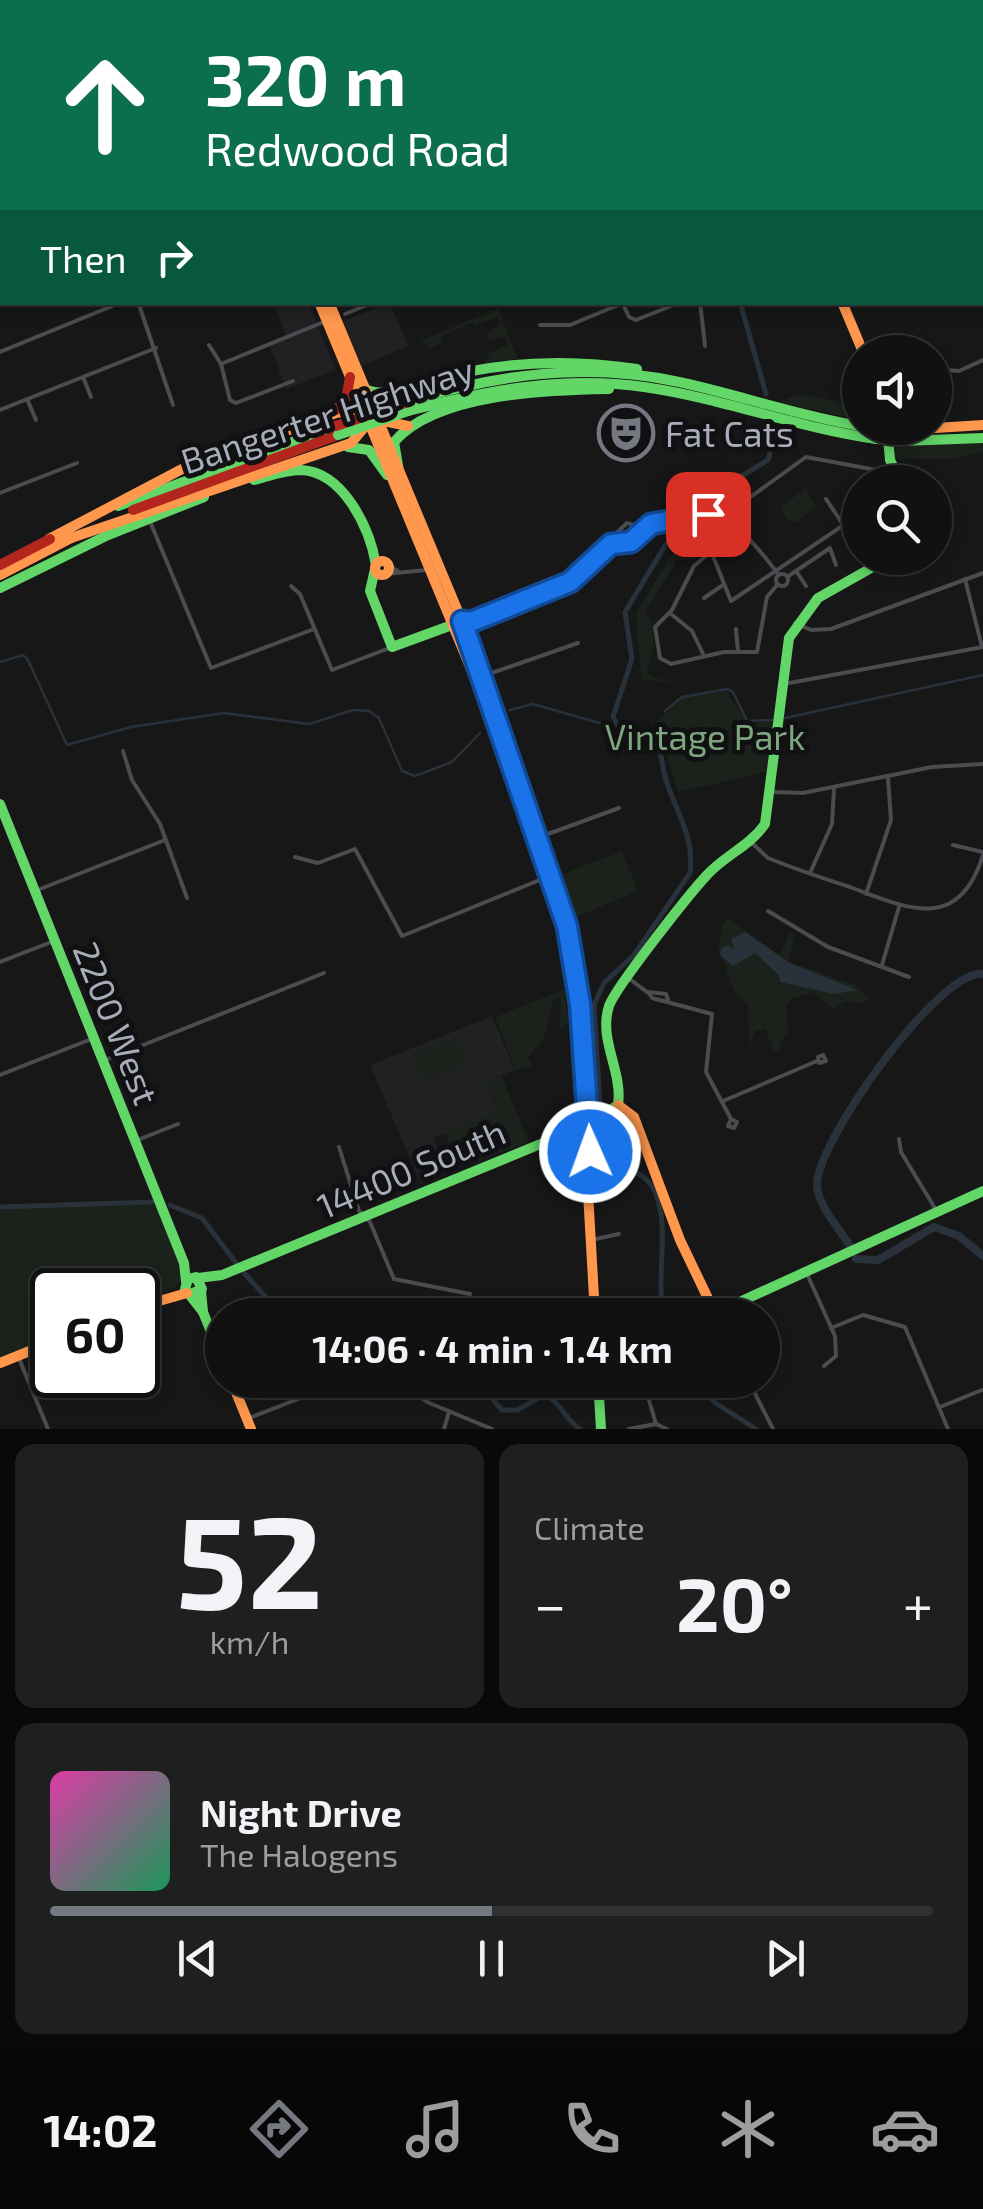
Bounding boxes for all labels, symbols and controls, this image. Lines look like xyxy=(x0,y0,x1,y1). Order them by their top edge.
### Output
text: 320 m xyxy=(205,36,406,120)
icon: ahead xyxy=(40,40,170,170)
text: Redwood Road xyxy=(205,121,510,175)
icon: right xyxy=(147,230,202,285)
text: Then xyxy=(40,235,127,281)
map controls xyxy=(842,335,952,575)
button: sound xyxy=(842,335,952,445)
street label: Bangerter Highway xyxy=(175,347,479,481)
theatre icon: Fat Cats xyxy=(596,403,656,463)
place label: Fat Cats xyxy=(665,412,794,454)
button: search xyxy=(842,465,952,575)
pin xyxy=(666,472,751,557)
icon: arrive xyxy=(681,487,736,542)
park label: Vintage Park xyxy=(605,715,805,757)
street label: 2200 West xyxy=(65,936,169,1110)
position arrow xyxy=(538,1100,642,1204)
street label: 14400 South xyxy=(311,1110,511,1226)
speed limit sign: 60 xyxy=(30,1268,160,1398)
text: 14:06 · 4 min · 1.4 km xyxy=(312,1325,673,1371)
text: 52 xyxy=(176,1479,323,1635)
text: Climate xyxy=(534,1508,645,1546)
text: 20° xyxy=(676,1557,793,1647)
text: − xyxy=(534,1570,566,1636)
text: + xyxy=(903,1570,933,1636)
text: km/h xyxy=(210,1622,289,1660)
text: Night Drive xyxy=(200,1789,402,1835)
text: The Halogens xyxy=(200,1835,398,1873)
icon: previous xyxy=(170,1931,225,1986)
icon: pause xyxy=(464,1931,519,1986)
icon: next xyxy=(758,1931,813,1986)
icon: directions xyxy=(244,2094,314,2164)
icon: music xyxy=(400,2094,470,2164)
icon: phone xyxy=(557,2094,627,2164)
icon: climate xyxy=(713,2094,783,2164)
icon: car xyxy=(870,2094,940,2164)
text: 14:02 xyxy=(43,2102,157,2156)

